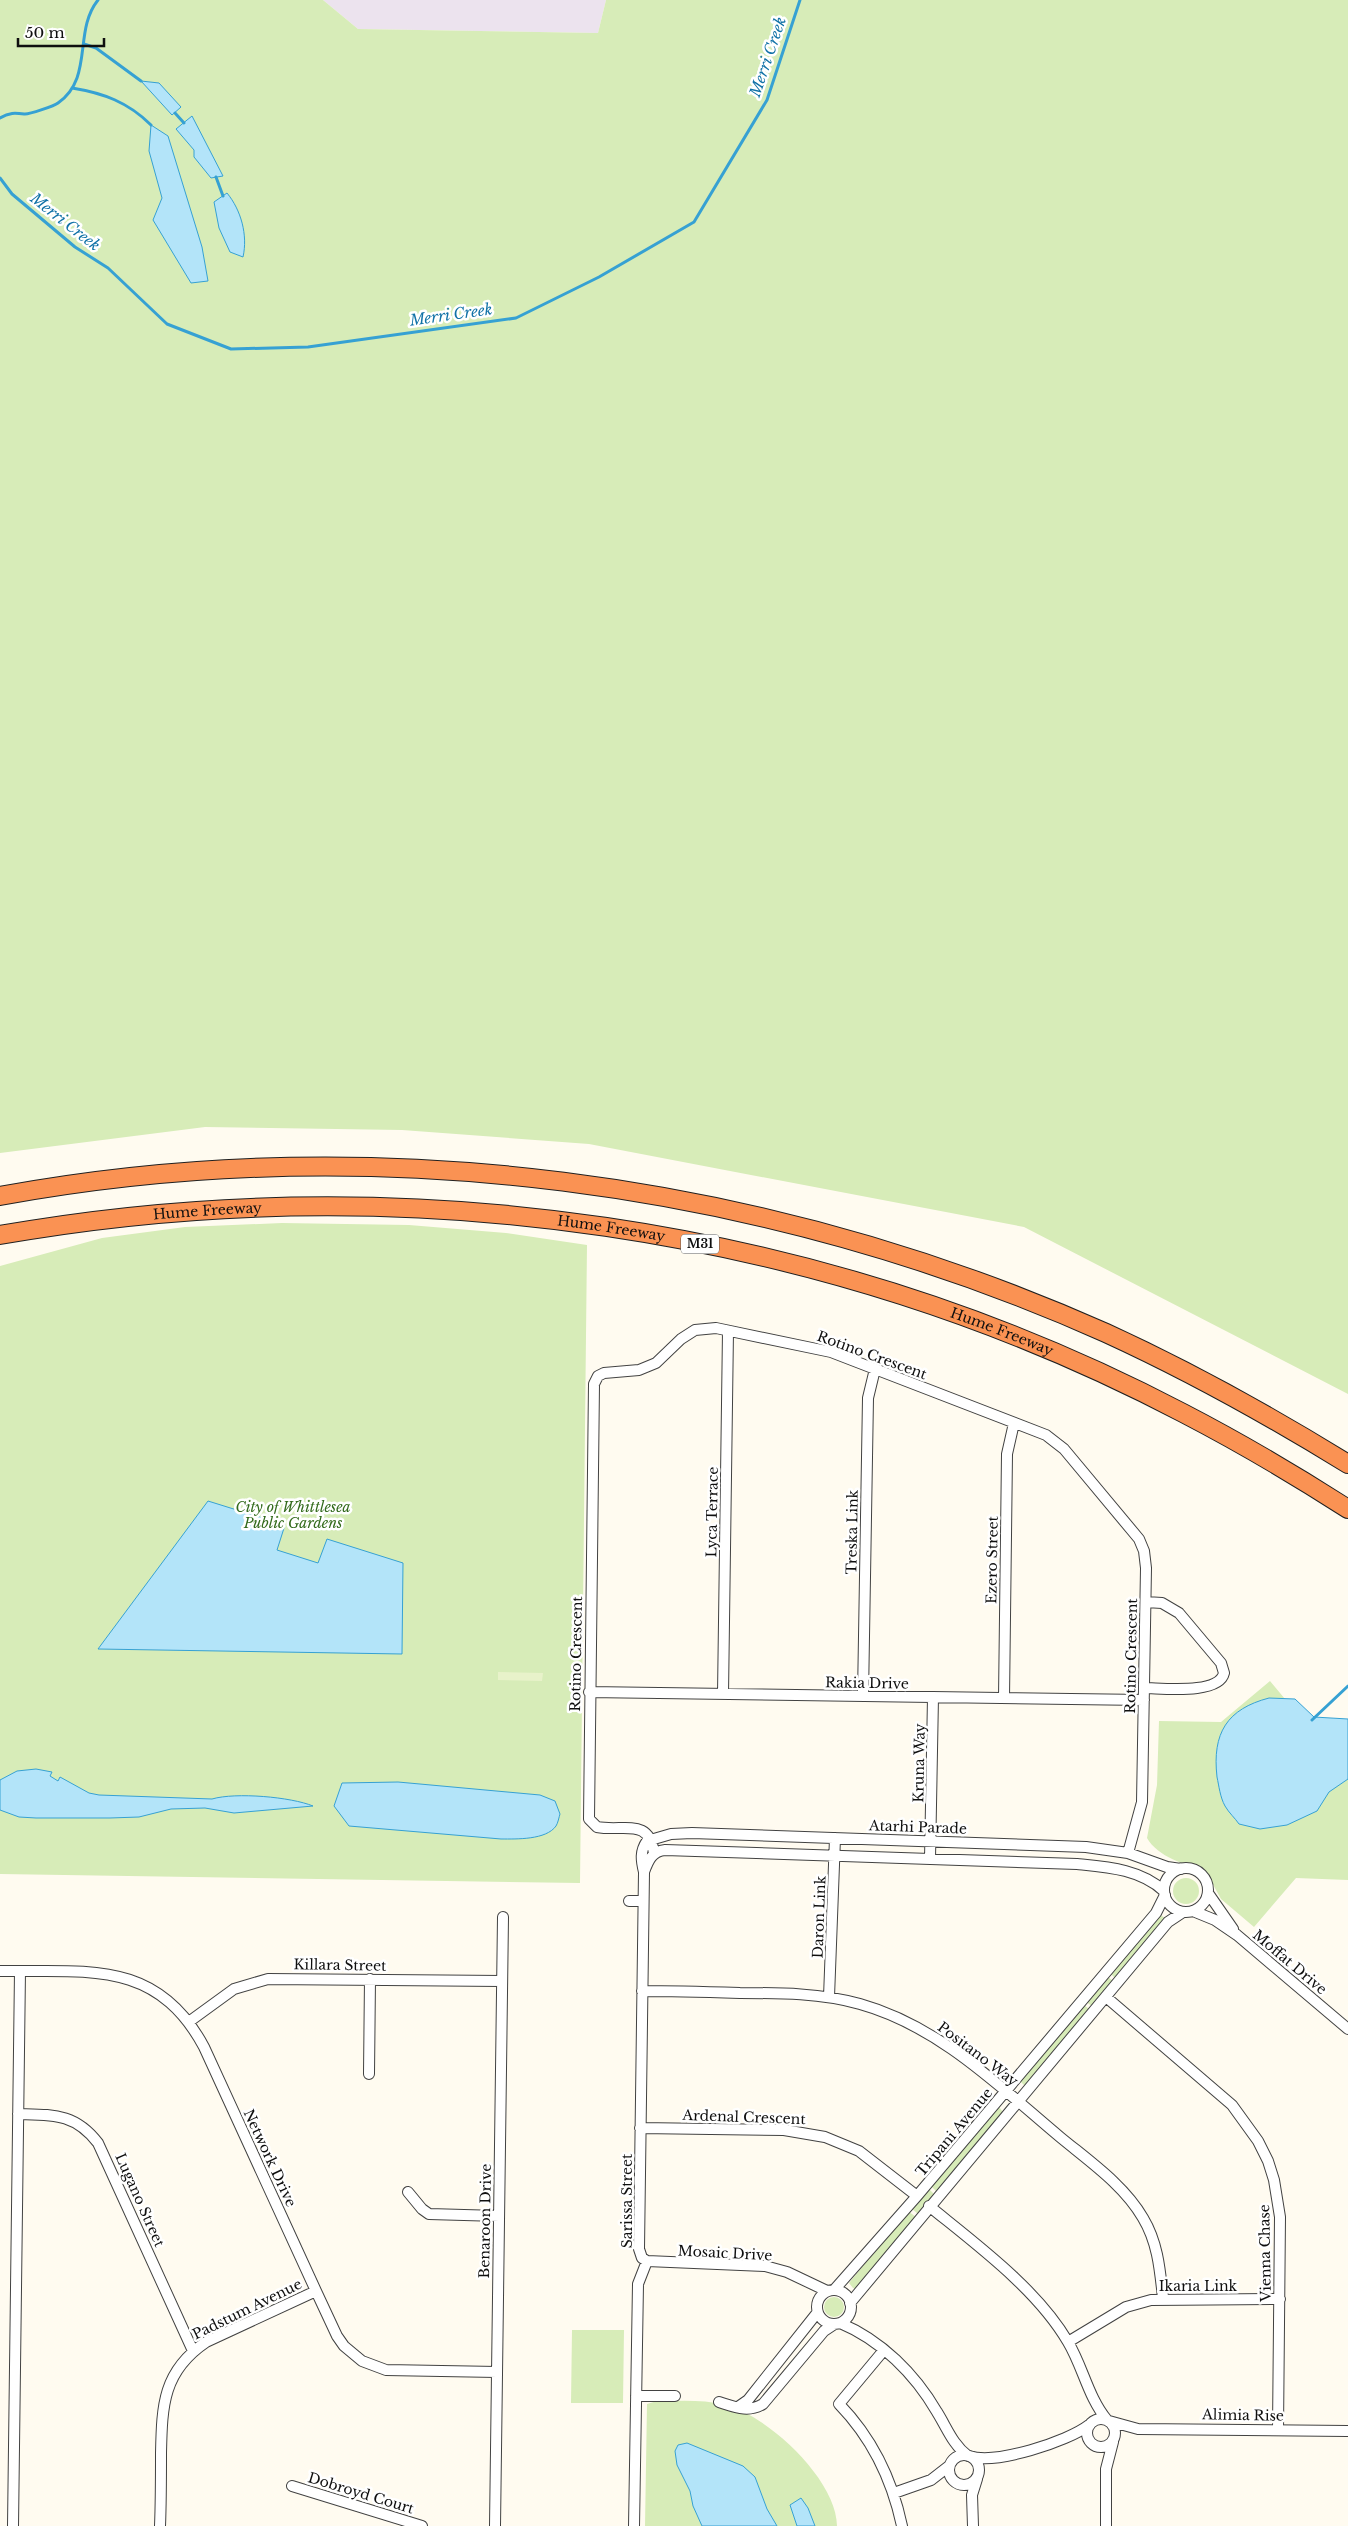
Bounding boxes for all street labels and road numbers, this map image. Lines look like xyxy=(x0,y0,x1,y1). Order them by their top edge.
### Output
street label: Hume Freeway xyxy=(152,1199,262,1224)
street label: Hume Freeway xyxy=(556,1211,667,1245)
road number: M31 xyxy=(681,1234,719,1254)
street label: Hume Freeway xyxy=(948,1303,1056,1360)
street label: Rotino Crescent xyxy=(815,1327,930,1383)
street label: Lyca Terrace xyxy=(702,1466,722,1558)
street label: Treska Link xyxy=(842,1489,862,1574)
street label: Ezero Street xyxy=(982,1515,1002,1604)
street label: Rotino Crescent xyxy=(566,1595,586,1712)
street label: Rotino Crescent xyxy=(1121,1597,1141,1714)
street label: Rakia Drive xyxy=(825,1673,909,1693)
street label: Kruna Way xyxy=(909,1723,929,1803)
street label: Atarhi Parade xyxy=(868,1816,967,1838)
street label: Daron Link xyxy=(809,1875,829,1959)
street label: Moffat Drive xyxy=(1249,1926,1331,1998)
street label: Killara Street xyxy=(293,1955,387,1975)
street label: Positano Way xyxy=(934,2018,1022,2090)
street label: Tripani Avenue xyxy=(912,2084,996,2180)
street label: Network Drive xyxy=(240,2106,300,2210)
street label: Ardenal Crescent xyxy=(681,2106,807,2128)
street label: Lugano Street xyxy=(111,2150,169,2250)
street label: Sarissa Street xyxy=(618,2153,636,2248)
street label: Benaroon Drive xyxy=(475,2164,495,2278)
street label: Vienna Chase xyxy=(1255,2204,1275,2303)
street label: Mosaic Drive xyxy=(677,2242,773,2264)
street label: Padstum Avenue xyxy=(189,2275,305,2343)
street label: Ikaria Link xyxy=(1159,2277,1238,2295)
street label: Alimia Rise xyxy=(1201,2405,1284,2425)
street label: Dobroyd Court xyxy=(306,2468,417,2518)

